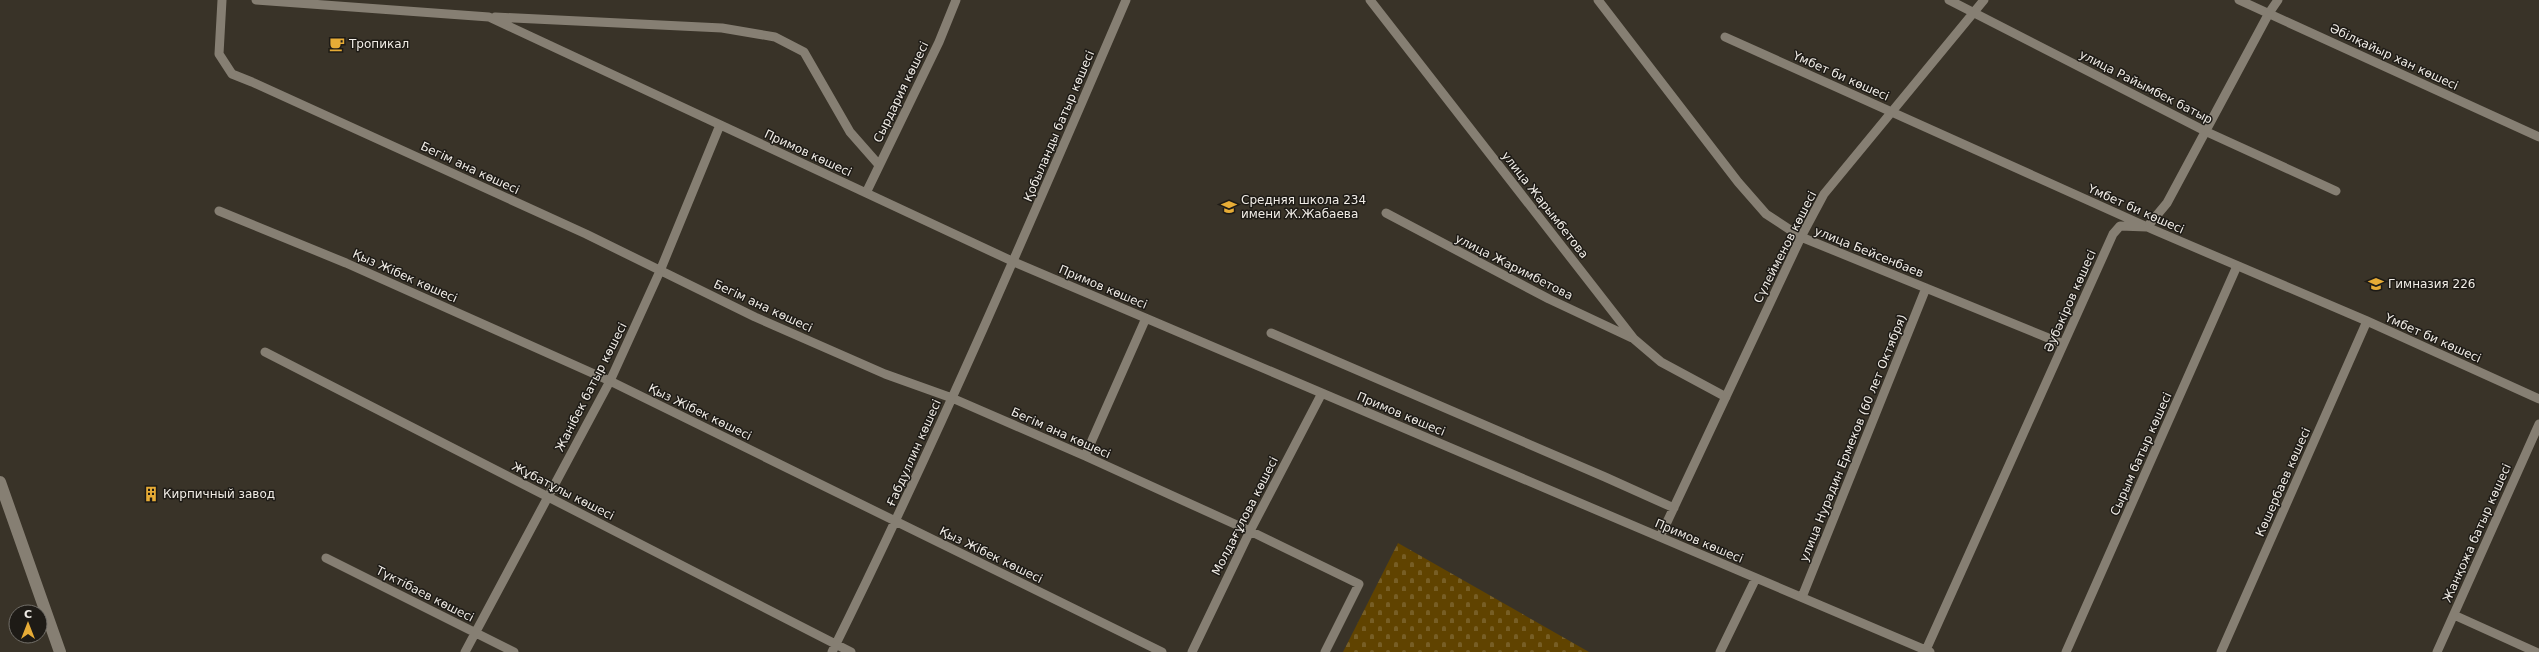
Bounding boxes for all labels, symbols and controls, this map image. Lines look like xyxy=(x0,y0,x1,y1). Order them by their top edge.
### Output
street label: Әбілқайыр хан көшесі xyxy=(2328,21,2460,93)
cafe icon: Тропикал xyxy=(328,35,346,53)
place label: Тропикал xyxy=(348,37,409,51)
street label: Сырдария көшесі xyxy=(870,39,932,145)
street label: улица Райымбек батыр xyxy=(2077,47,2215,127)
street label: Қобыланды батыр көшесі xyxy=(1021,48,1097,204)
street label: Үмбет би көшесі xyxy=(1790,48,1891,104)
street label: Примов көшесі xyxy=(762,127,854,179)
street label: Бегім ана көшесі xyxy=(418,139,522,197)
street label: улица Жарымбетова xyxy=(1499,149,1591,261)
street label: Үмбет би көшесі xyxy=(2085,181,2186,237)
street label: Сүлейменов көшесі xyxy=(1751,189,1819,305)
place label: Средняя школа 234 имени Ж.Жабаева xyxy=(1241,193,1366,221)
school or university icon: Средняя школа 234 имени Ж.Жабаева xyxy=(1220,198,1238,216)
street label: улица Бейсенбаев xyxy=(1812,224,1926,280)
street label: улица Жаримбетова xyxy=(1453,231,1575,303)
street label: Қыз Жібек көшесі xyxy=(350,247,460,305)
street label: Әубәкіров көшесі xyxy=(2041,248,2099,354)
street label: Примов көшесі xyxy=(1057,262,1149,312)
school or university icon: Гимназия 226 xyxy=(2367,275,2385,293)
street label: Бегім ана көшесі xyxy=(711,277,815,335)
place label: Гимназия 226 xyxy=(2388,277,2476,291)
street label: Үмбет би көшесі xyxy=(2382,310,2483,366)
street label: улица Нурадин Ермеков (60 лет Октября) xyxy=(1797,312,1909,564)
street label: Жанібек батыр көшесі xyxy=(552,320,630,454)
street label: Қыз Жібек көшесі xyxy=(646,381,754,443)
street label: Примов көшесі xyxy=(1355,389,1447,439)
street label: Сырым батыр көшесі xyxy=(2107,390,2175,518)
street label: Ғабдуллин көшесі xyxy=(884,397,944,509)
street label: Бегім ана көшесі xyxy=(1009,405,1113,461)
street label: Көшербаев көшесі xyxy=(2253,425,2313,539)
street label: Молдағұлова көшесі xyxy=(1209,454,1281,578)
street label: Жұбатұлы көшесі xyxy=(510,459,616,523)
street label: Жанқожа батыр көшесі xyxy=(2440,462,2514,604)
building icon: Кирпичный завод xyxy=(142,485,160,503)
place label: Кирпичный завод xyxy=(163,487,275,501)
street label: Примов көшесі xyxy=(1653,516,1745,566)
street label: Қыз Жібек көшесі xyxy=(937,524,1045,586)
street label: Түктібаев көшесі xyxy=(373,563,476,625)
north arrow xyxy=(8,604,48,644)
text: С xyxy=(24,608,32,621)

